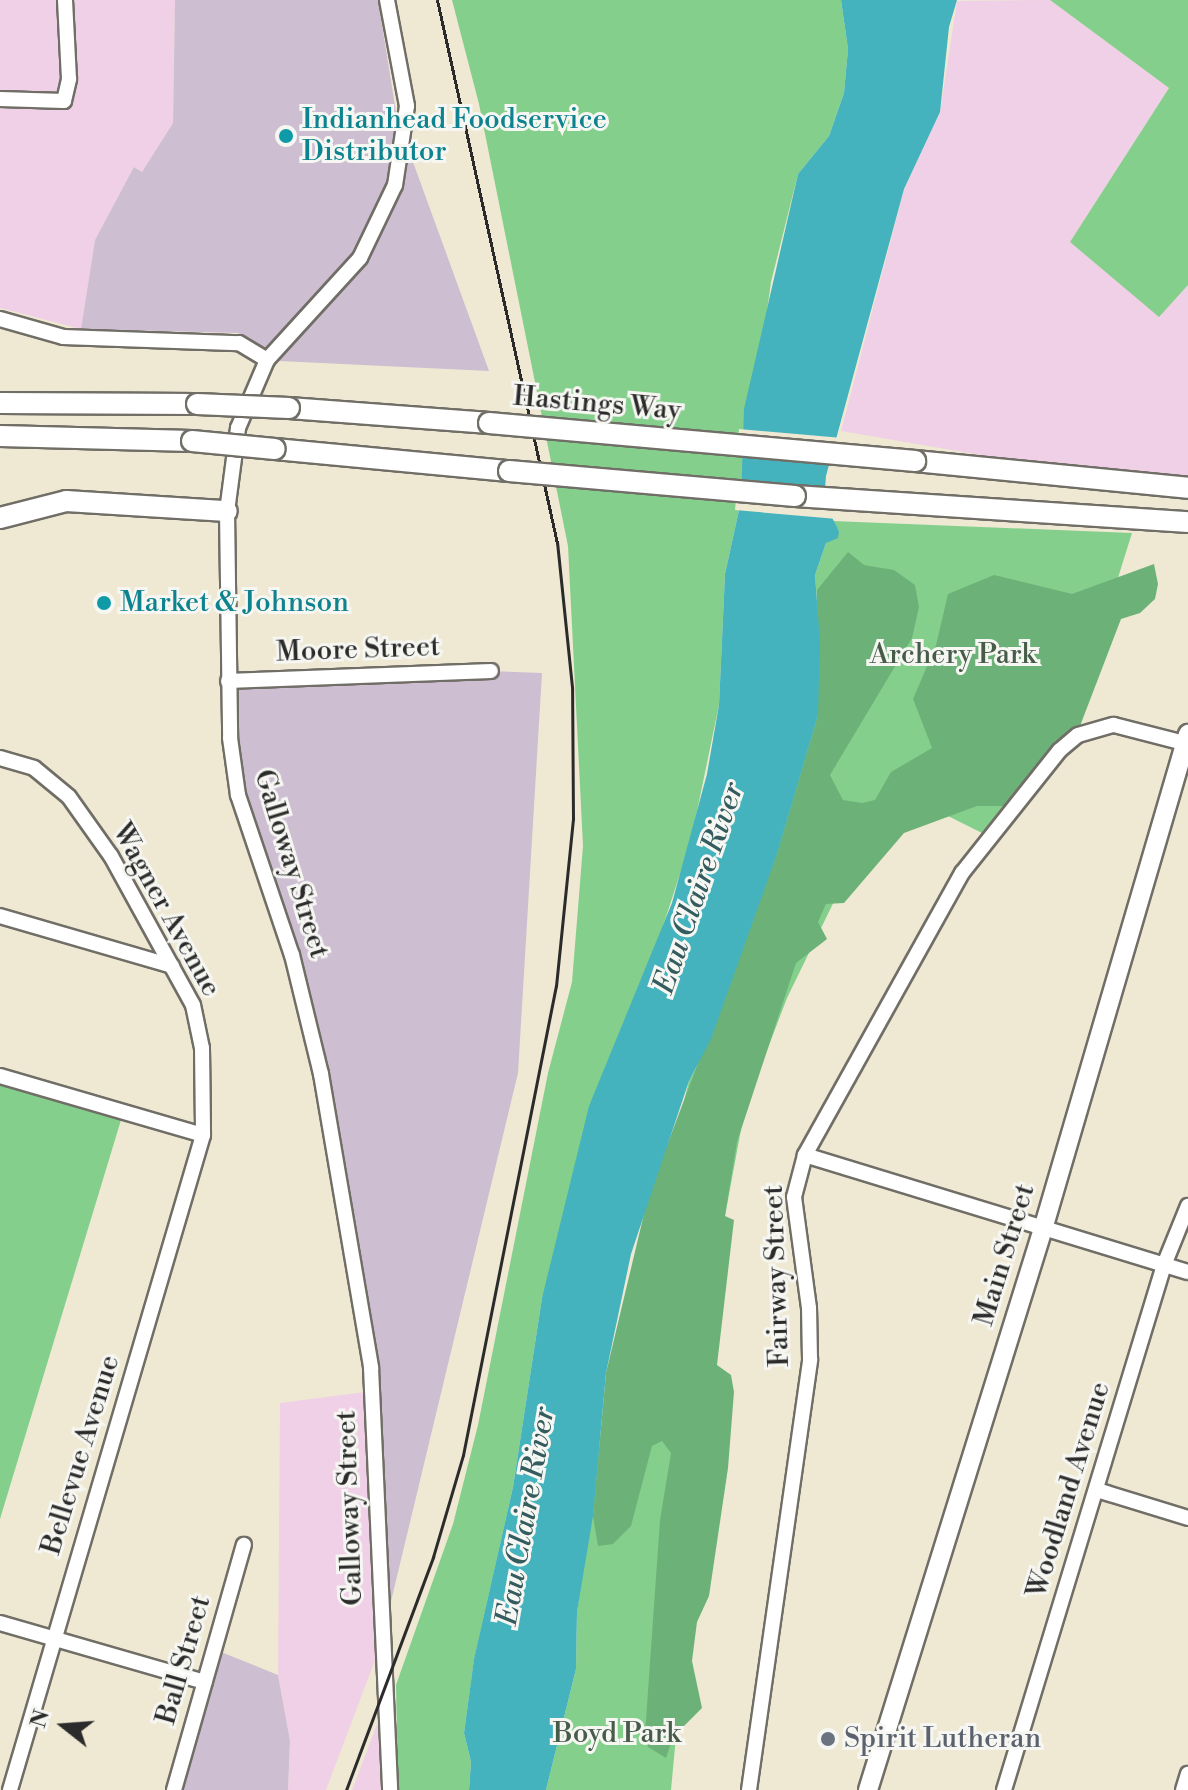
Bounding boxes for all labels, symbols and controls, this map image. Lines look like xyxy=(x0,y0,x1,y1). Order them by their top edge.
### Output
place label: Indianhead Foodservice Distributor xyxy=(302,103,607,169)
marker: Indianhead Foodservice Distributor xyxy=(277,127,295,145)
street label: Hastings Way xyxy=(512,380,682,428)
place label: Market & Johnson xyxy=(120,586,349,620)
marker: Market & Johnson xyxy=(95,594,113,612)
street label: Moore Street xyxy=(275,630,441,670)
park label: Archery Park xyxy=(870,638,1036,672)
street label: Galloway Street xyxy=(246,766,336,962)
water label: Eau Claire River xyxy=(646,778,752,998)
street label: Wagner Avenue xyxy=(104,817,228,1003)
street label: Main Street xyxy=(967,1180,1043,1330)
street label: Fairway Street xyxy=(757,1184,797,1368)
street label: Bellevue Avenue xyxy=(35,1351,127,1559)
street label: Woodland Avenue xyxy=(1020,1378,1118,1602)
water label: Eau Claire River xyxy=(489,1404,563,1628)
street label: Galloway Street xyxy=(330,1410,370,1606)
street label: Ball Street xyxy=(150,1592,218,1728)
north arrow xyxy=(24,1686,104,1766)
text: N xyxy=(25,1707,56,1731)
park label: Boyd Park xyxy=(553,1717,681,1751)
place label: Spirit Lutheran xyxy=(844,1722,1041,1756)
marker: Spirit Lutheran xyxy=(819,1730,837,1748)

